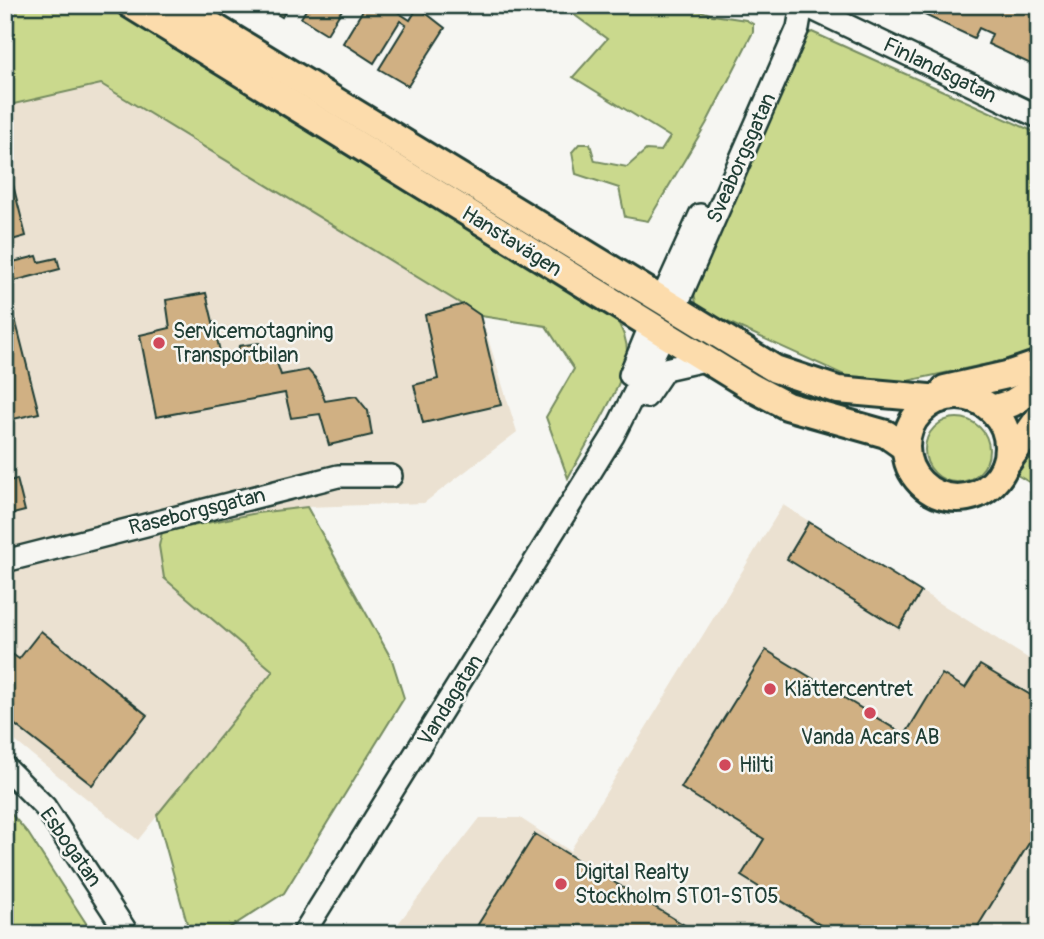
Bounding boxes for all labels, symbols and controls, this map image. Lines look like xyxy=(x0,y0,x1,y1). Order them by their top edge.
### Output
street label: Finlandsgatan xyxy=(879,31,1001,110)
street label: Sveaborgsgatan xyxy=(701,89,782,228)
street label: Hanstavägen xyxy=(457,200,567,283)
place label: Servicemotagning Transportbilan xyxy=(173,318,334,369)
marker: Servicemotagning Transportbilan xyxy=(151,335,167,351)
street label: Raseborgsgatan xyxy=(126,481,268,542)
street label: Vandagatan xyxy=(412,650,489,751)
place label: Klättercentret xyxy=(784,676,914,703)
marker: Klättercentret xyxy=(762,681,778,697)
marker: Vanda Acars AB xyxy=(862,705,878,721)
place label: Vanda Acars AB xyxy=(801,724,939,751)
place label: Hilti xyxy=(739,752,773,779)
marker: Hilti xyxy=(717,757,733,773)
street label: Esbogatan xyxy=(33,802,108,892)
place label: Digital Realty Stockholm STO1-STO5 xyxy=(575,859,779,910)
marker: Digital Realty Stockholm STO1-STO5 xyxy=(553,876,569,892)

